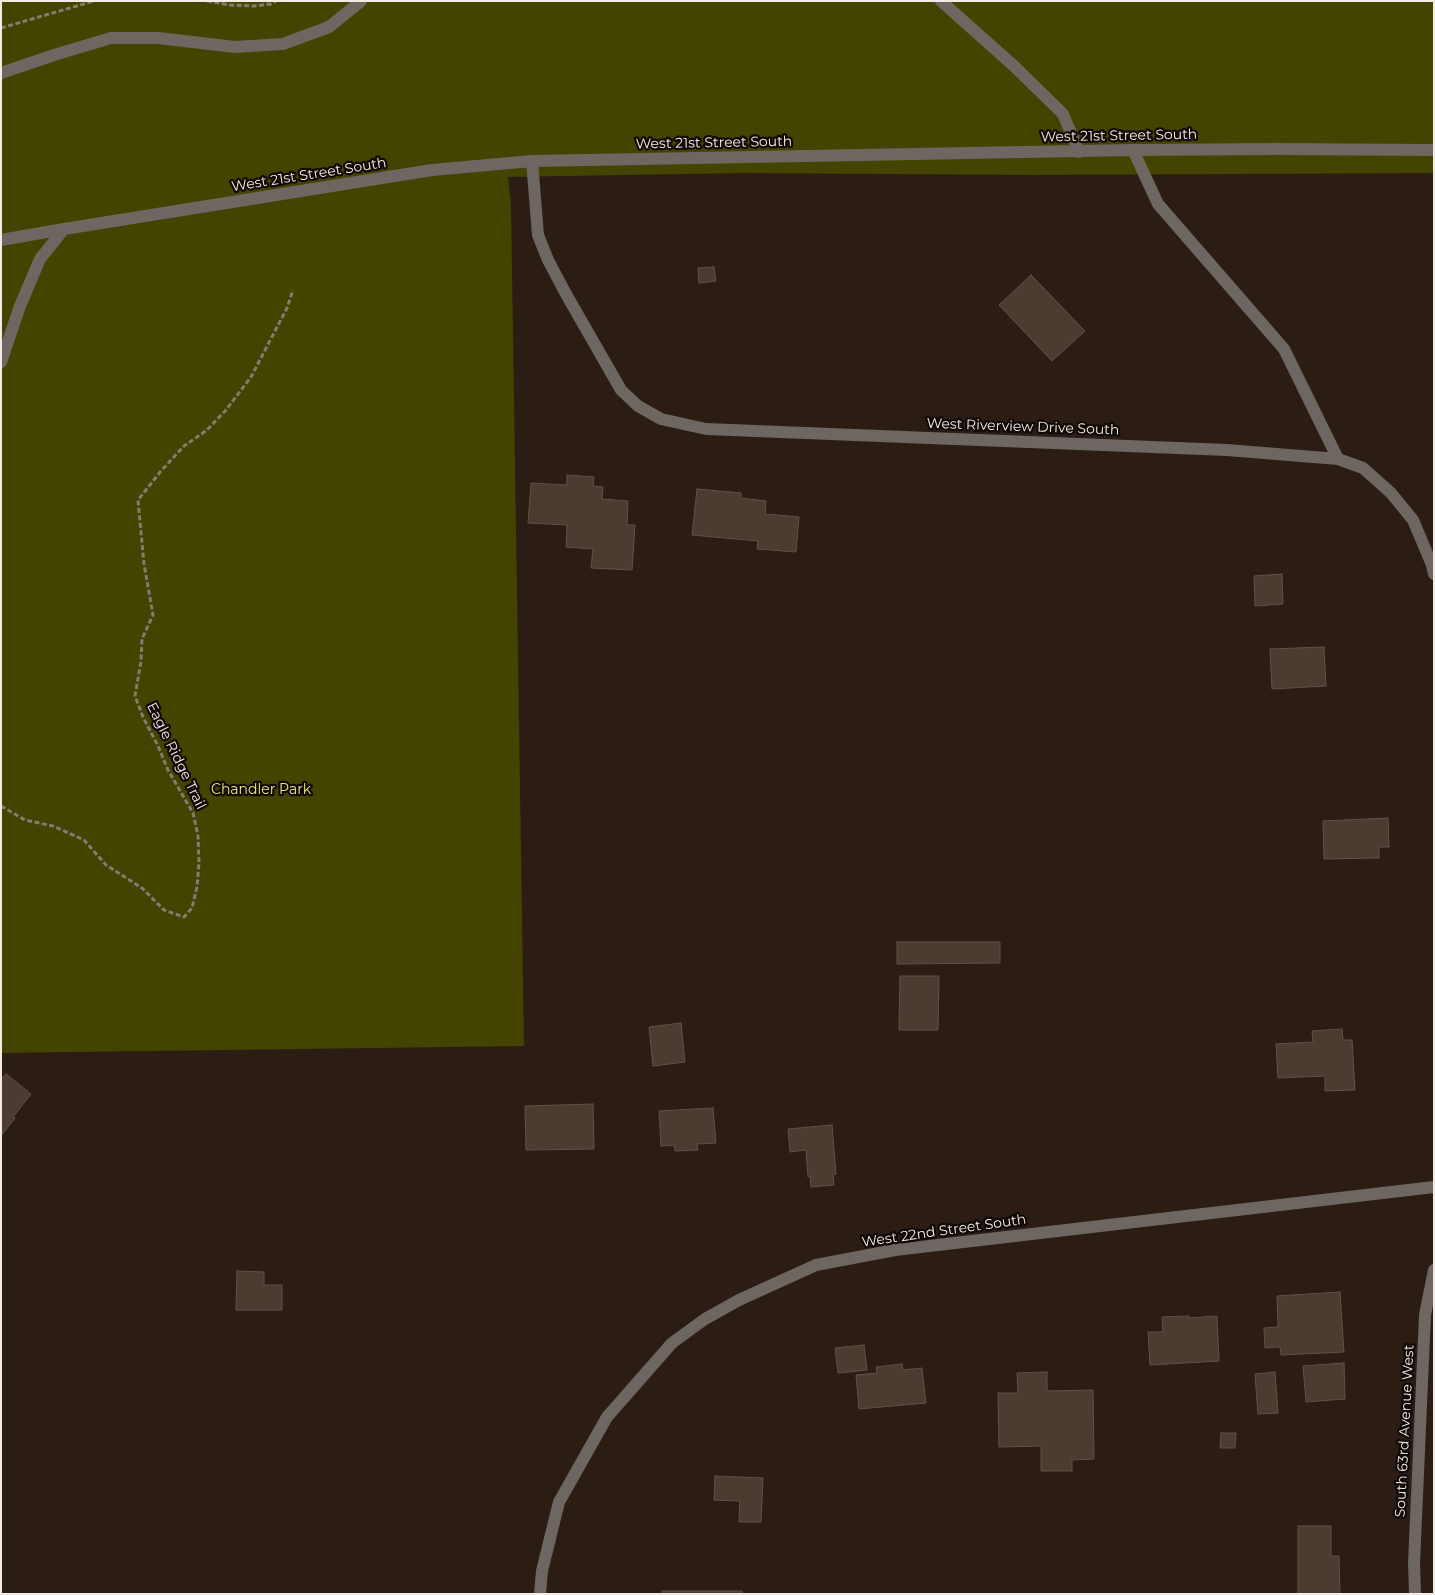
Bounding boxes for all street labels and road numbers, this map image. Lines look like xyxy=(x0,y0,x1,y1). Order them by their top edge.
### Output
street label: West 21st Street South xyxy=(1041,126,1197,146)
street label: West 21st Street South xyxy=(636,133,792,153)
street label: West 21st Street South xyxy=(230,154,388,196)
street label: West Riverview Drive South xyxy=(926,415,1120,439)
street label: Eagle Ridge Trail xyxy=(143,700,209,812)
street label: West 22nd Street South xyxy=(861,1211,1027,1251)
street label: South 63rd Avenue West xyxy=(1392,1344,1418,1518)

